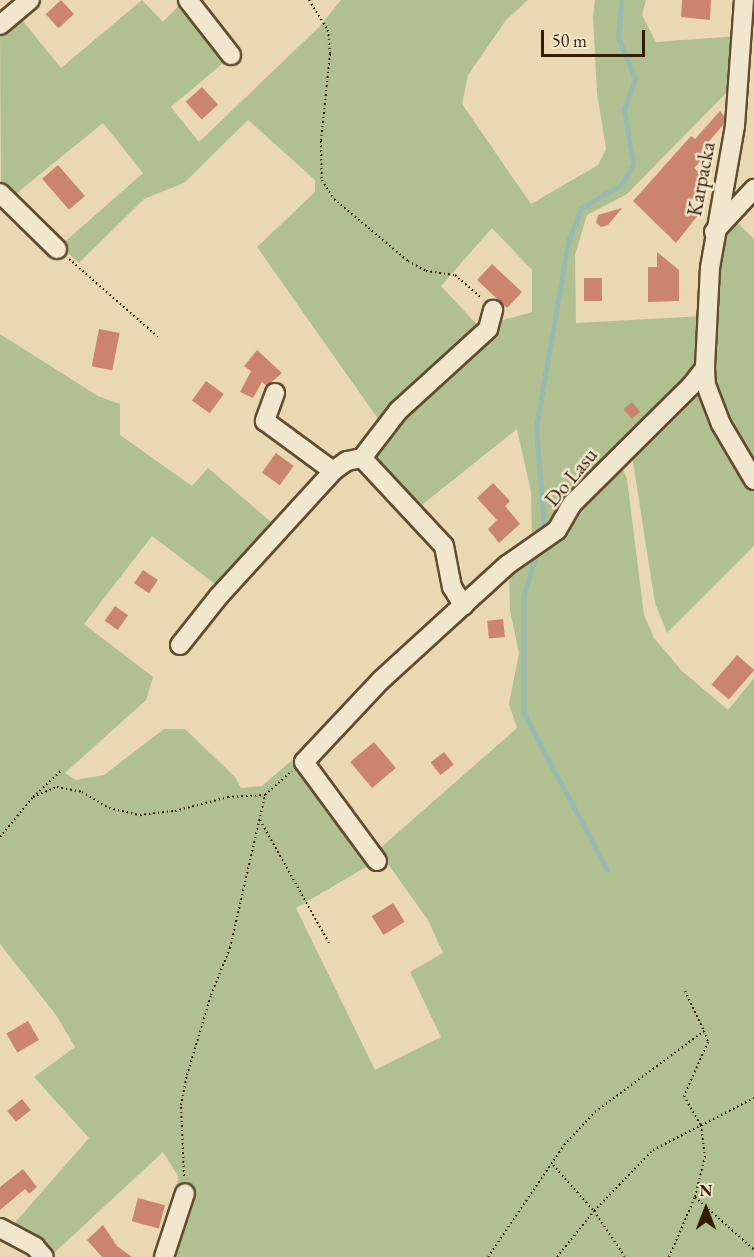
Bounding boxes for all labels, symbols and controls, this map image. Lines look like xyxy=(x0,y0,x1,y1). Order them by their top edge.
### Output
scale bar xyxy=(544,18,648,56)
text: 50 m xyxy=(552,29,587,52)
street label: Karpacka xyxy=(681,140,721,218)
street label: Do Lasu xyxy=(539,443,603,511)
north arrow xyxy=(676,1179,736,1239)
text: N xyxy=(700,1180,712,1201)

